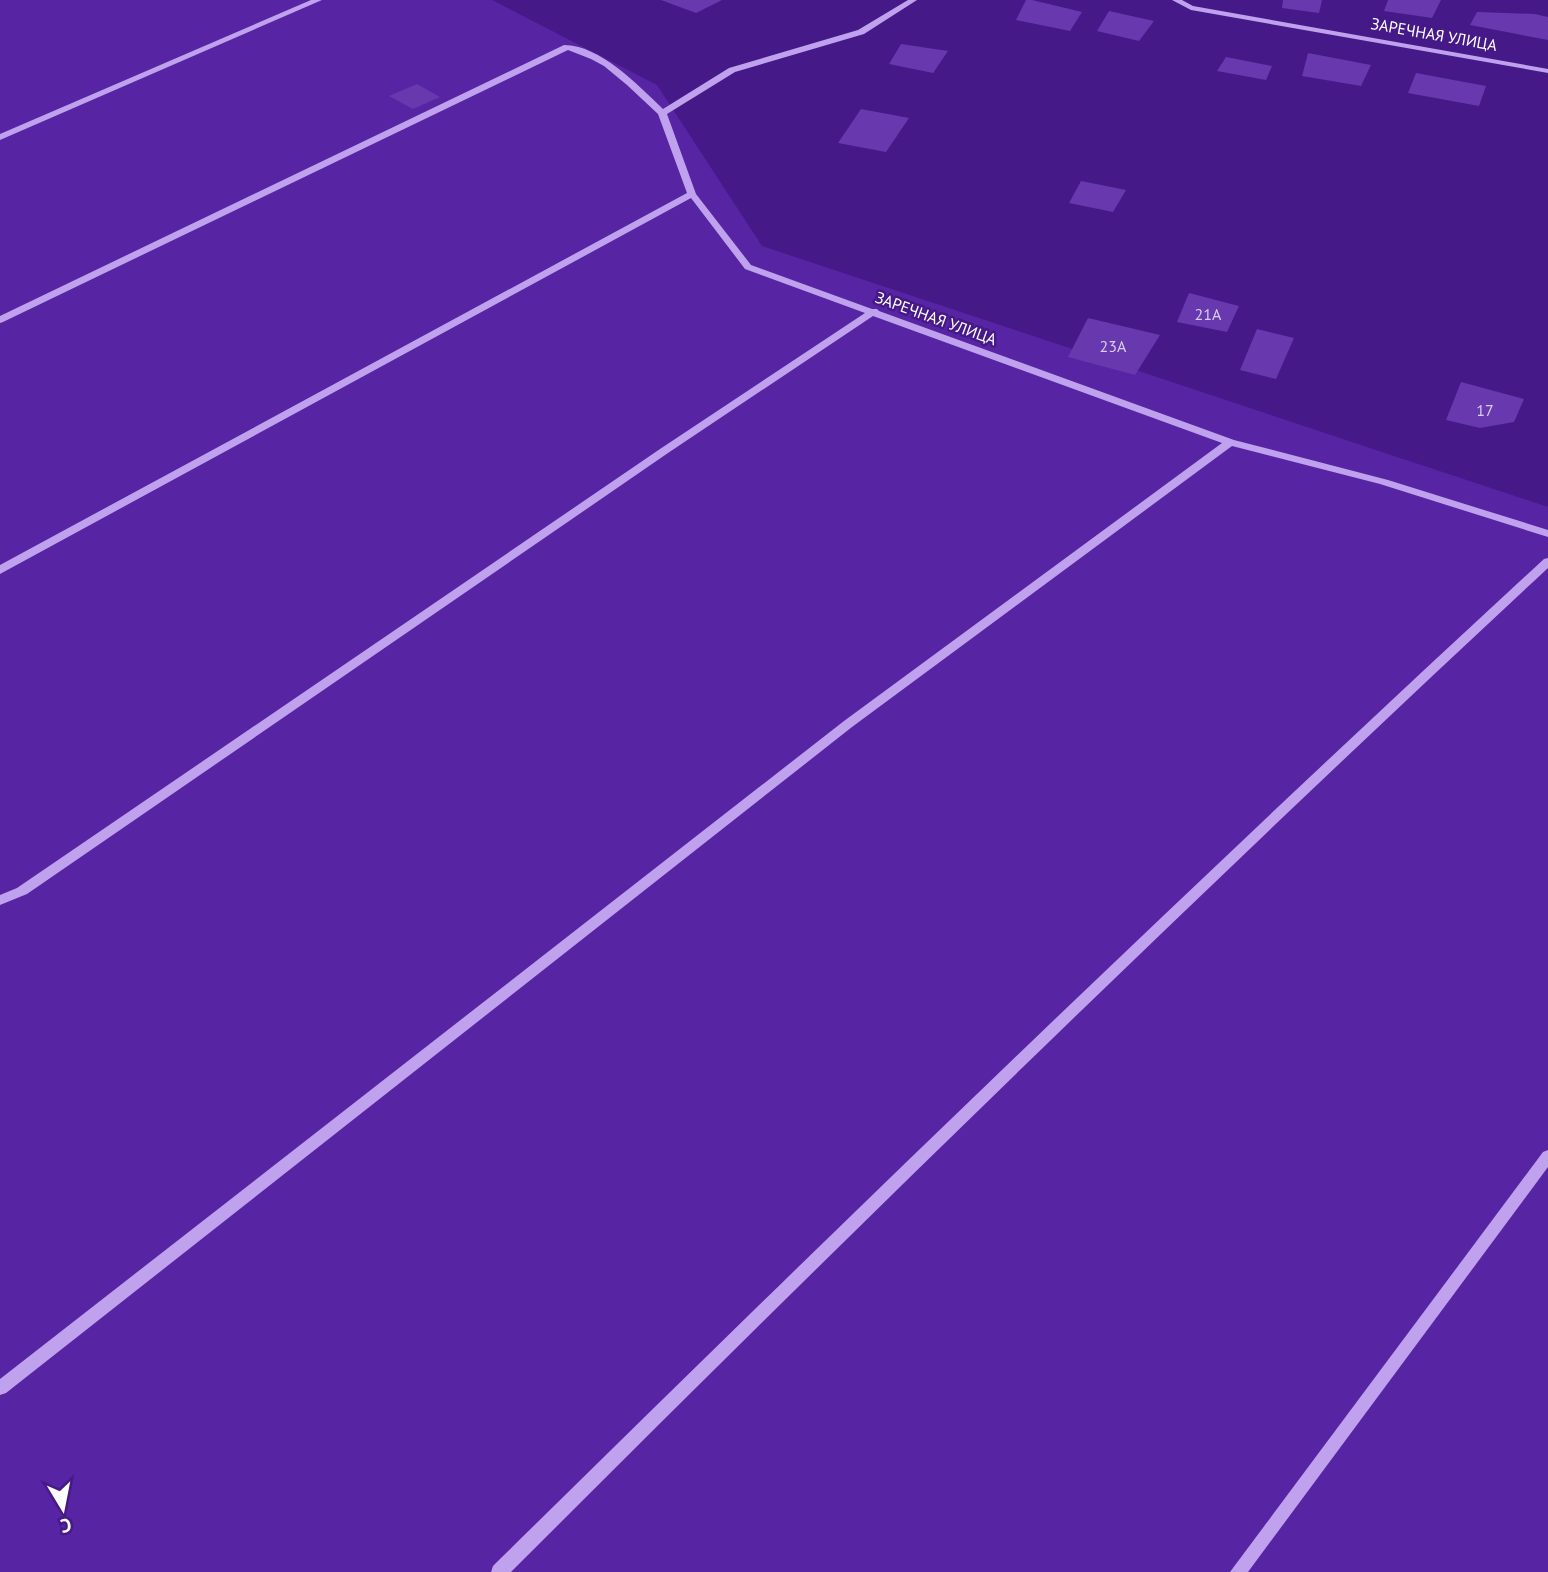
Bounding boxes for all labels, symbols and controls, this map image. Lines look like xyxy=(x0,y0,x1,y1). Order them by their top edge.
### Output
street label: ЗАРЕЧНАЯ УЛИЦА xyxy=(1369,13,1499,55)
street label: ЗАРЕЧНАЯ УЛИЦА xyxy=(873,287,1000,349)
house number: 21А xyxy=(1195,304,1222,324)
house number: 23А xyxy=(1100,336,1127,356)
house number: 17 xyxy=(1476,400,1494,420)
north arrow xyxy=(28,1474,98,1544)
text: С xyxy=(58,1513,73,1539)

